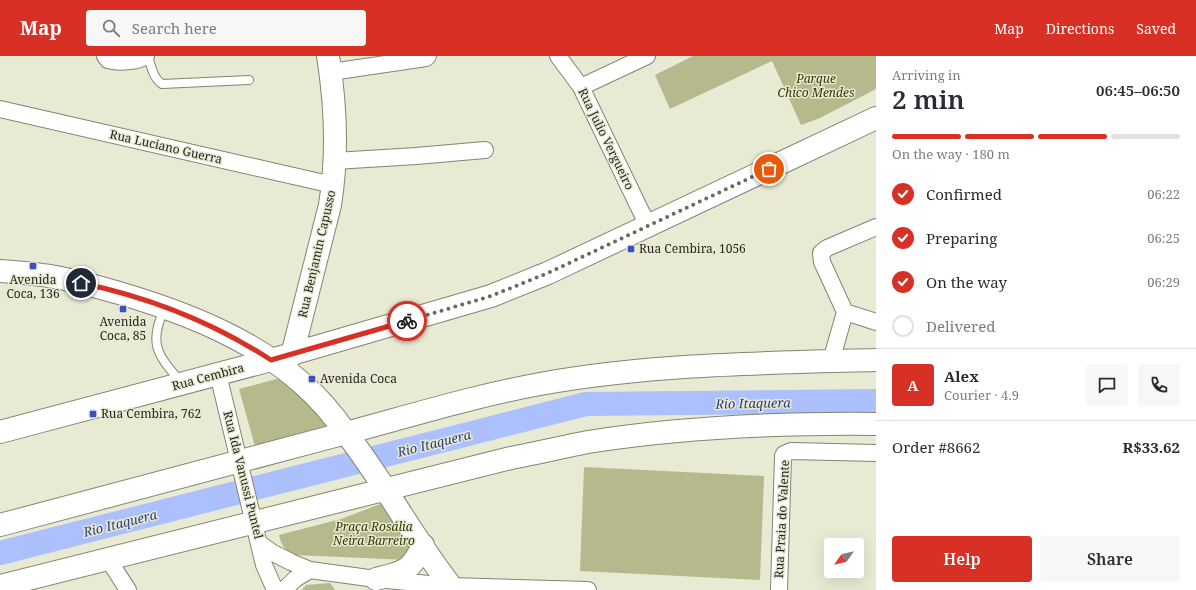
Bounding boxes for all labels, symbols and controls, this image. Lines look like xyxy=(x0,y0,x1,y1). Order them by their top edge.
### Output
search box xyxy=(86,10,366,46)
text: Map xyxy=(20,15,62,41)
icon: search xyxy=(100,17,122,39)
text: Search here xyxy=(132,18,217,38)
text: Map xyxy=(994,19,1024,38)
text: Directions xyxy=(1046,19,1114,38)
text: Saved xyxy=(1136,19,1176,38)
text: Arriving in xyxy=(892,66,961,84)
park label: Parque Chico Mendes xyxy=(777,70,855,101)
text: 06:45–06:50 xyxy=(1096,80,1180,100)
text: 2 min xyxy=(892,81,965,117)
street label: Rua Julio Vergueiro xyxy=(574,85,639,193)
street label: Rua Luciano Guerra xyxy=(108,125,224,168)
text: On the way · 180 m xyxy=(892,145,1010,163)
pin xyxy=(752,152,786,186)
icon: bag xyxy=(758,158,780,180)
icon: check xyxy=(892,183,914,205)
text: Confirmed xyxy=(926,184,1002,204)
text: 06:22 xyxy=(1147,185,1180,203)
street label: Rua Benjamin Capusso xyxy=(294,188,340,319)
icon: check xyxy=(892,227,914,249)
text: Preparing xyxy=(926,228,997,248)
text: 06:25 xyxy=(1147,229,1180,247)
place label: Rua Cembira, 1056 xyxy=(639,240,746,257)
marker: Rua Cembira, 1056 xyxy=(626,244,636,254)
marker: Avenida Coca, 136 xyxy=(28,261,38,271)
pin xyxy=(64,266,98,300)
place label: Avenida Coca, 136 xyxy=(6,271,60,302)
icon: check xyxy=(892,271,914,293)
icon: home xyxy=(70,272,92,294)
text: On the way xyxy=(926,272,1007,292)
text: 06:29 xyxy=(1147,273,1180,291)
courier xyxy=(387,301,427,341)
marker: Avenida Coca, 85 xyxy=(118,304,128,314)
icon: bike xyxy=(396,310,418,332)
place label: Avenida Coca, 85 xyxy=(100,313,147,344)
text: Delivered xyxy=(926,316,995,336)
street label: Rua Cembira xyxy=(170,359,246,394)
button: chat xyxy=(1086,364,1128,406)
button: phone xyxy=(1138,364,1180,406)
text: Alex xyxy=(944,366,979,386)
place label: Avenida Coca xyxy=(320,370,397,387)
marker: Avenida Coca xyxy=(307,374,317,384)
text: A xyxy=(907,375,919,395)
text: Courier · 4.9 xyxy=(944,386,1019,404)
water label: Rio Itaquera xyxy=(714,393,791,413)
place label: Rua Cembira, 762 xyxy=(101,405,201,422)
marker: Rua Cembira, 762 xyxy=(88,409,98,419)
street label: Rua Ida Vanussi Puntel xyxy=(219,409,268,541)
water label: Rio Itaquera xyxy=(394,425,473,461)
text: Order #8662 xyxy=(892,437,980,457)
text: R$33.62 xyxy=(1123,437,1180,457)
street label: Rua Praia do Valente xyxy=(770,459,793,579)
water label: Rio Itaquera xyxy=(80,505,159,541)
park label: Praça Rosália Neira Barreiro xyxy=(332,518,415,549)
button: Help xyxy=(892,536,1032,582)
button: Share xyxy=(1040,536,1180,582)
north arrow xyxy=(824,538,864,578)
map controls xyxy=(824,538,864,578)

